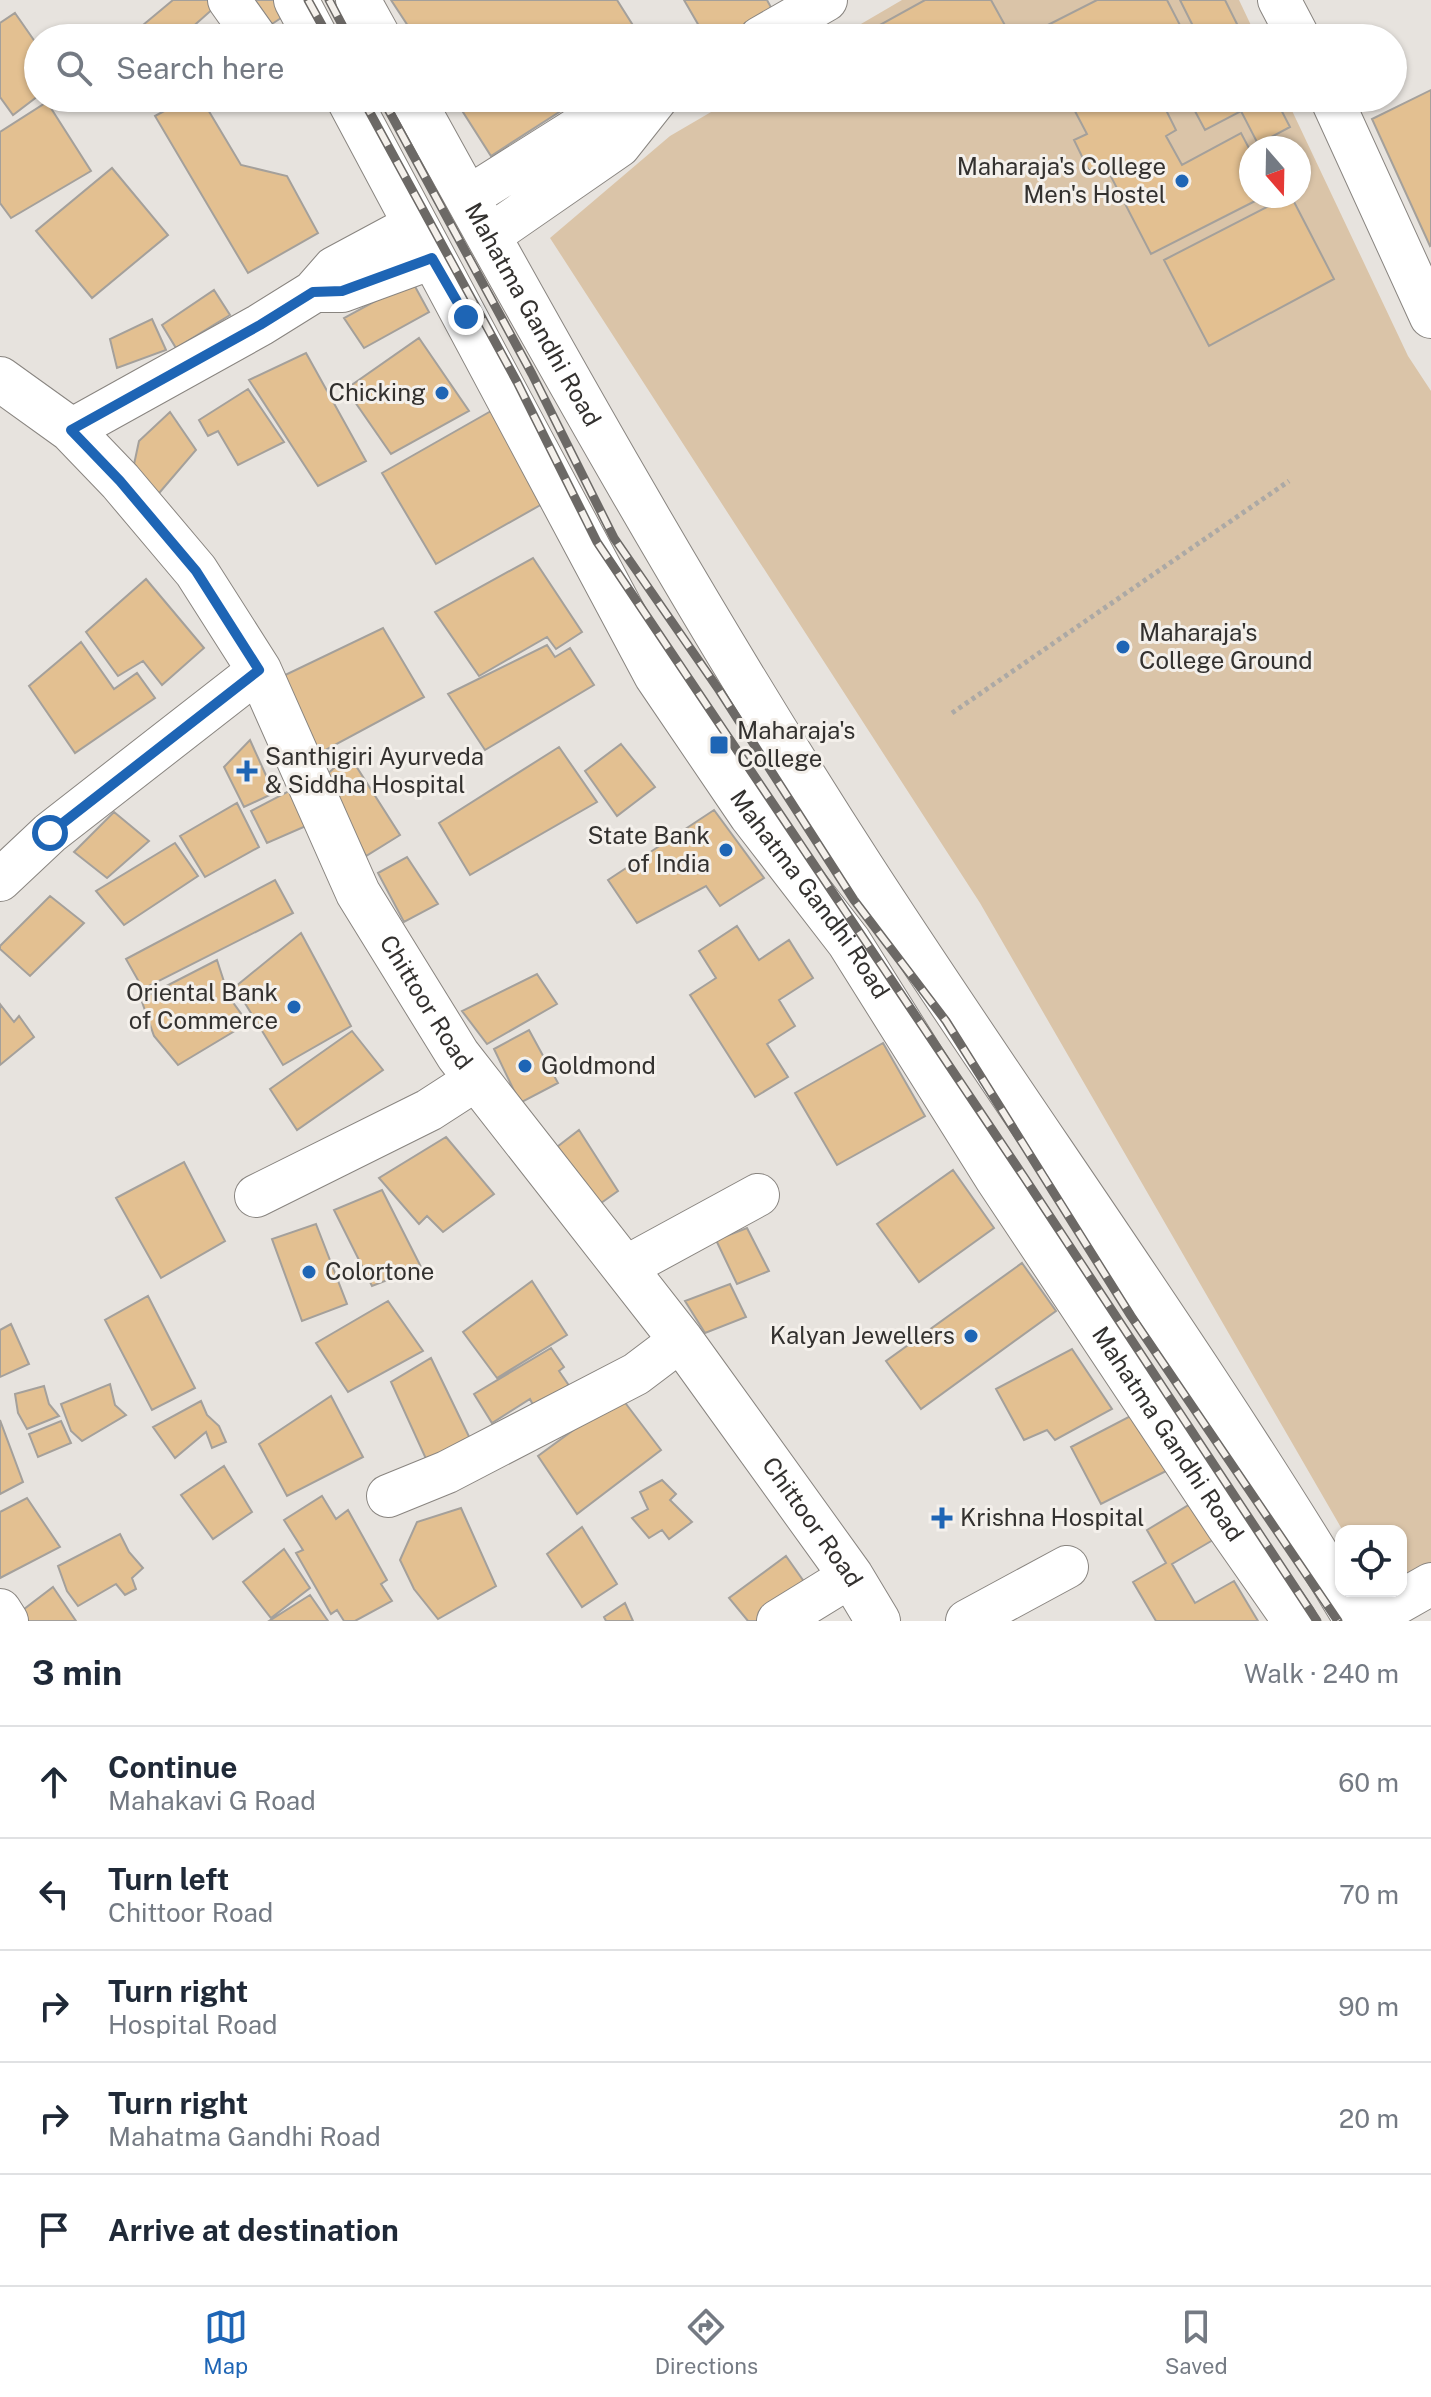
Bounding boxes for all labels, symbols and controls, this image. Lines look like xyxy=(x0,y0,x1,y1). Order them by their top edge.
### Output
search box xyxy=(24,24,1407,112)
icon: search xyxy=(52,46,96,90)
text: Search here xyxy=(116,50,284,86)
north arrow xyxy=(1239,136,1311,208)
place label: Maharaja's College Men's Hostel xyxy=(957,152,1166,208)
marker: Maharaja's College Men's Hostel xyxy=(1173,172,1191,190)
street label: Mahatma Gandhi Road xyxy=(460,197,607,431)
route end xyxy=(448,299,484,335)
place label: Chicking xyxy=(328,378,426,406)
marker: Chicking xyxy=(433,384,451,402)
place label: Maharaja's College Ground xyxy=(1139,618,1313,674)
marker: Maharaja's College Ground xyxy=(1114,638,1132,656)
place label: Maharaja's College xyxy=(737,716,855,772)
marker: Maharaja's College xyxy=(708,734,730,756)
place label: Santhigiri Ayurveda & Siddha Hospital xyxy=(265,742,484,798)
marker: Santhigiri Ayurveda & Siddha Hospital xyxy=(236,760,258,782)
street label: Mahatma Gandhi Road xyxy=(725,784,896,1003)
route start xyxy=(32,815,68,851)
place label: State Bank of India xyxy=(587,821,710,877)
marker: State Bank of India xyxy=(717,841,735,859)
street label: Chittoor Road xyxy=(374,930,479,1075)
place label: Oriental Bank of Commerce xyxy=(126,978,278,1034)
marker: Oriental Bank of Commerce xyxy=(285,998,303,1016)
place label: Goldmond xyxy=(541,1051,656,1079)
marker: Goldmond xyxy=(516,1057,534,1075)
place label: Colortone xyxy=(325,1257,434,1285)
marker: Colortone xyxy=(300,1263,318,1281)
place label: Kalyan Jewellers xyxy=(770,1321,955,1349)
street label: Mahatma Gandhi Road xyxy=(1087,1321,1250,1546)
marker: Kalyan Jewellers xyxy=(962,1327,980,1345)
street label: Chittoor Road xyxy=(757,1451,869,1591)
place label: Krishna Hospital xyxy=(960,1503,1144,1531)
marker: Krishna Hospital xyxy=(931,1507,953,1529)
map controls xyxy=(1335,1525,1407,1597)
button: locate xyxy=(1335,1525,1407,1597)
text: 3 min xyxy=(32,1653,122,1693)
text: Walk · 240 m xyxy=(1244,1658,1399,1689)
text: Continue xyxy=(108,1749,238,1785)
icon: ahead xyxy=(32,1760,76,1804)
text: 60 m xyxy=(1338,1767,1399,1798)
text: Mahakavi G Road xyxy=(108,1785,316,1816)
text: Turn left xyxy=(108,1861,229,1897)
icon: left xyxy=(32,1872,76,1916)
text: 70 m xyxy=(1339,1879,1399,1910)
text: Chittoor Road xyxy=(108,1897,273,1928)
text: Turn right xyxy=(108,1973,248,2009)
icon: right xyxy=(32,1984,76,2028)
text: 90 m xyxy=(1338,1991,1399,2022)
text: Hospital Road xyxy=(108,2009,278,2040)
text: Turn right xyxy=(108,2085,248,2121)
icon: right xyxy=(32,2096,76,2140)
text: 20 m xyxy=(1339,2103,1399,2134)
text: Mahatma Gandhi Road xyxy=(108,2121,381,2152)
icon: arrive xyxy=(32,2208,76,2252)
text: Arrive at destination xyxy=(108,2212,399,2248)
tab: Map xyxy=(203,2305,248,2379)
tab: Directions xyxy=(655,2305,758,2379)
tab: Saved xyxy=(1165,2305,1228,2379)

